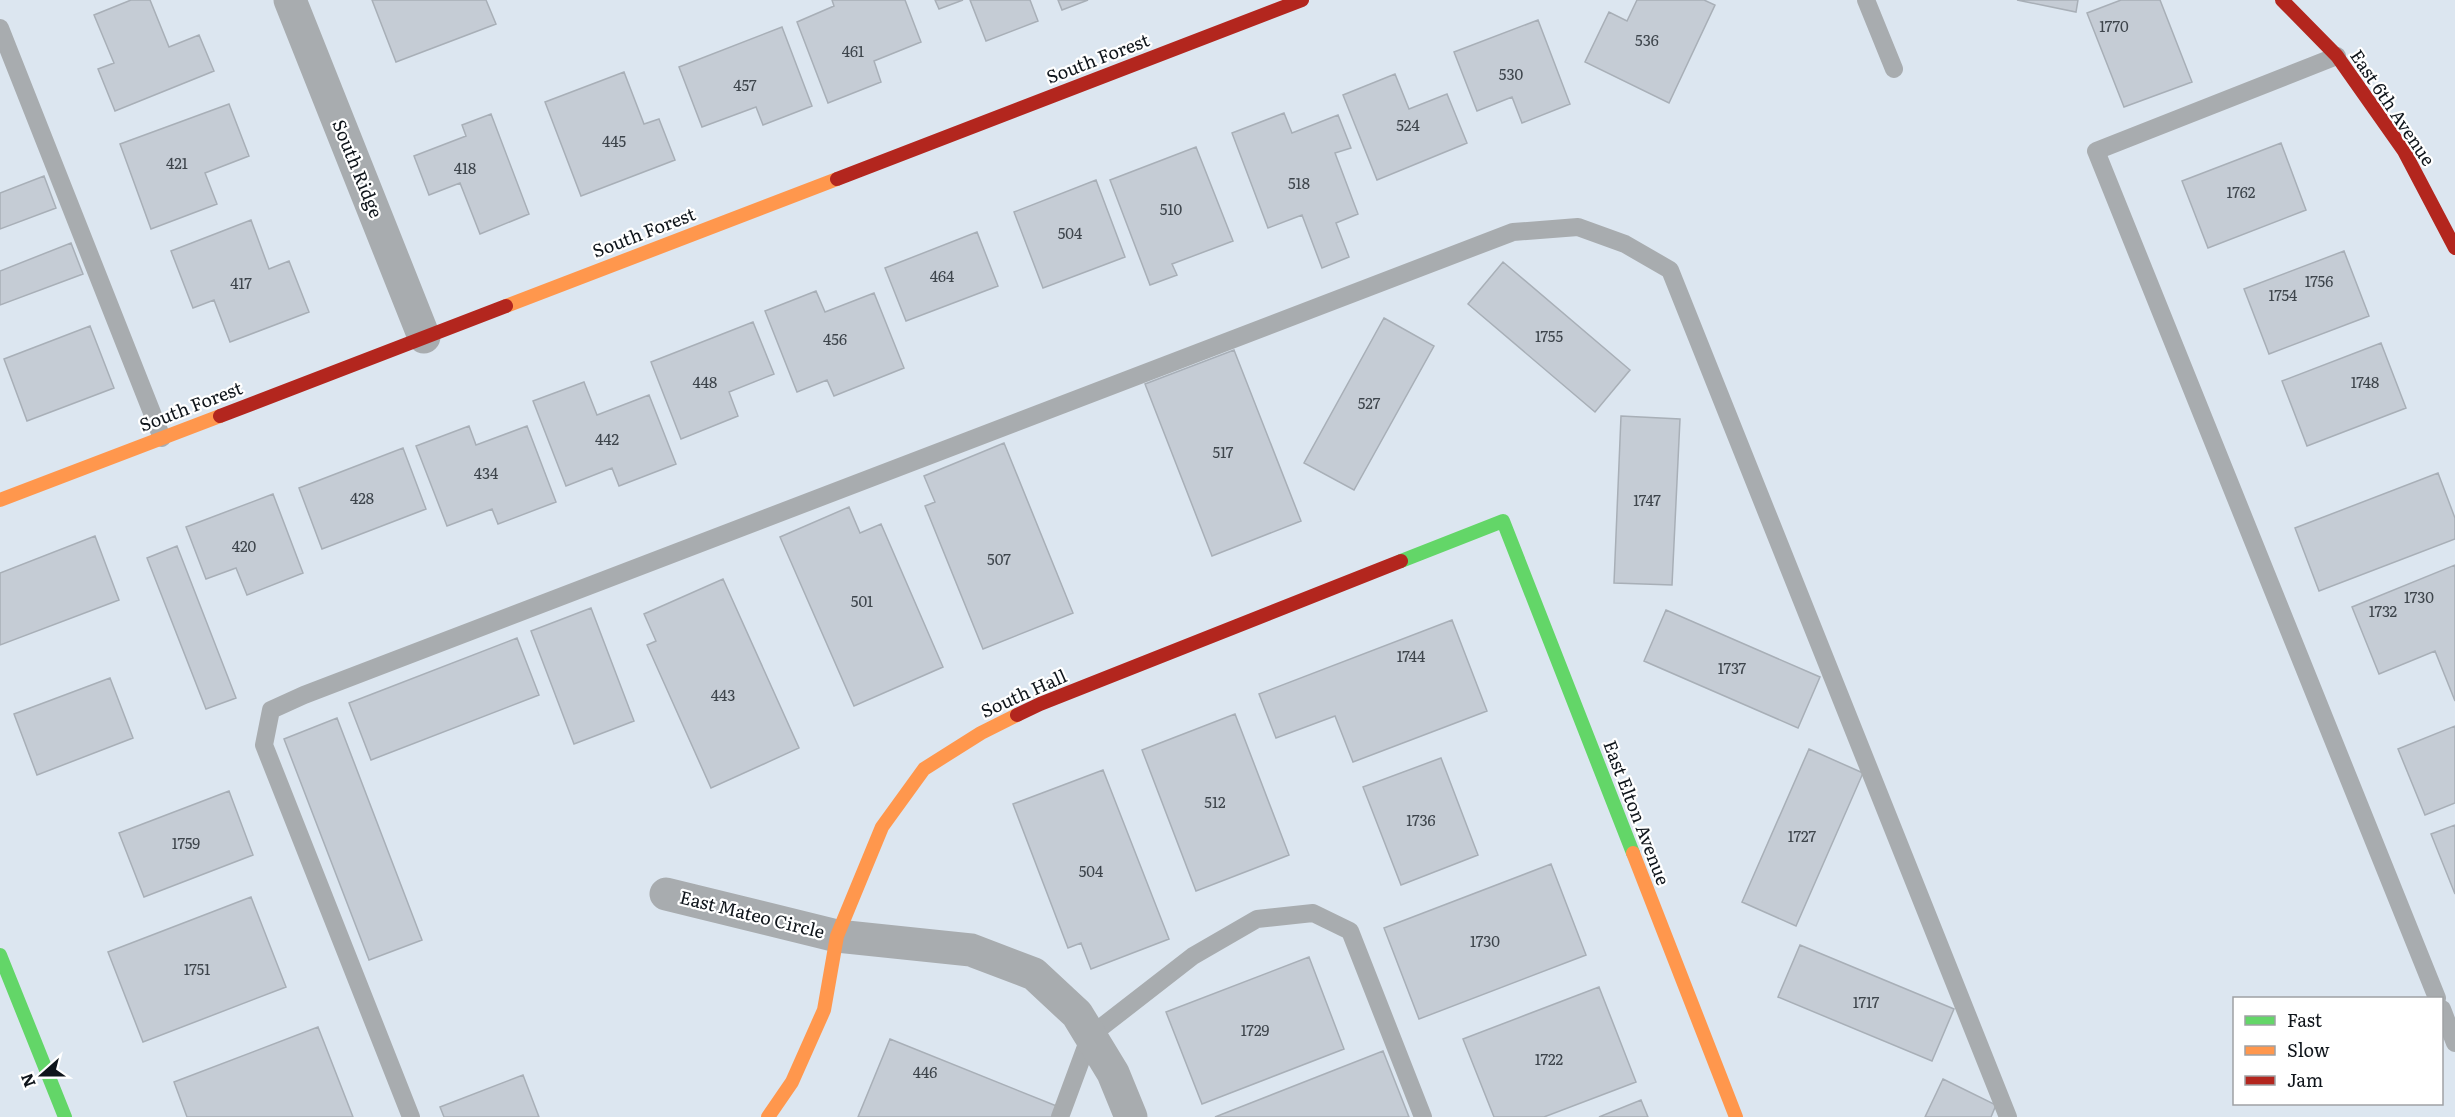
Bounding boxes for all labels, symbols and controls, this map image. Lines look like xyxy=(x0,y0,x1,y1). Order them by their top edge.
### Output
house number: 1770 xyxy=(2099,14,2129,37)
street label: South Forest xyxy=(1042,25,1154,90)
house number: 536 xyxy=(1635,28,1659,51)
house number: 461 xyxy=(842,39,864,62)
street label: East 6th Avenue xyxy=(2344,43,2442,171)
house number: 530 xyxy=(1499,62,1524,85)
house number: 457 xyxy=(733,73,757,96)
house number: 524 xyxy=(1396,113,1420,136)
street label: South Ridge xyxy=(326,115,390,222)
house number: 445 xyxy=(602,129,626,152)
house number: 421 xyxy=(166,151,188,174)
house number: 418 xyxy=(454,156,476,179)
house number: 518 xyxy=(1288,171,1310,194)
house number: 1762 xyxy=(2227,180,2256,203)
house number: 510 xyxy=(1160,197,1183,220)
street label: South Forest xyxy=(588,199,700,264)
house number: 504 xyxy=(1058,221,1082,244)
house number: 464 xyxy=(930,264,954,287)
house number: 1756 xyxy=(2305,269,2333,292)
house number: 417 xyxy=(230,271,252,294)
house number: 1754 xyxy=(2269,283,2297,306)
house number: 1755 xyxy=(1535,324,1563,347)
house number: 456 xyxy=(823,327,847,350)
house number: 448 xyxy=(693,370,717,393)
house number: 1748 xyxy=(2351,370,2379,393)
street label: South Forest xyxy=(135,373,247,438)
house number: 527 xyxy=(1358,391,1381,414)
house number: 442 xyxy=(595,427,619,450)
house number: 517 xyxy=(1213,440,1234,463)
house number: 434 xyxy=(474,461,498,484)
house number: 428 xyxy=(350,486,374,509)
house number: 1747 xyxy=(1633,488,1661,511)
house number: 420 xyxy=(232,534,257,557)
house number: 507 xyxy=(987,547,1011,570)
house number: 1730 xyxy=(2404,585,2434,608)
house number: 501 xyxy=(851,589,873,612)
house number: 1732 xyxy=(2369,599,2398,622)
house number: 1744 xyxy=(1397,644,1425,667)
house number: 1737 xyxy=(1718,656,1747,679)
street label: South Hall xyxy=(976,662,1071,724)
house number: 443 xyxy=(711,683,735,706)
street label: East Elton Avenue xyxy=(1597,736,1677,889)
house number: 512 xyxy=(1204,790,1226,813)
house number: 1736 xyxy=(1406,808,1436,831)
house number: 1727 xyxy=(1788,824,1817,847)
house number: 1759 xyxy=(172,831,200,854)
house number: 504 xyxy=(1079,859,1103,882)
street label: East Mateo Circle xyxy=(677,883,828,945)
house number: 1730 xyxy=(1470,929,1500,952)
house number: 1751 xyxy=(184,957,210,980)
house number: 1717 xyxy=(1853,990,1880,1013)
legend xyxy=(2233,997,2443,1105)
text: Fast xyxy=(2287,1006,2323,1033)
house number: 1729 xyxy=(1241,1018,1270,1041)
text: Slow xyxy=(2287,1036,2330,1063)
north arrow xyxy=(12,1045,72,1105)
house number: 1722 xyxy=(1535,1047,1564,1070)
house number: 446 xyxy=(913,1060,937,1083)
text: Jam xyxy=(2287,1066,2323,1093)
text: N xyxy=(13,1070,41,1091)

